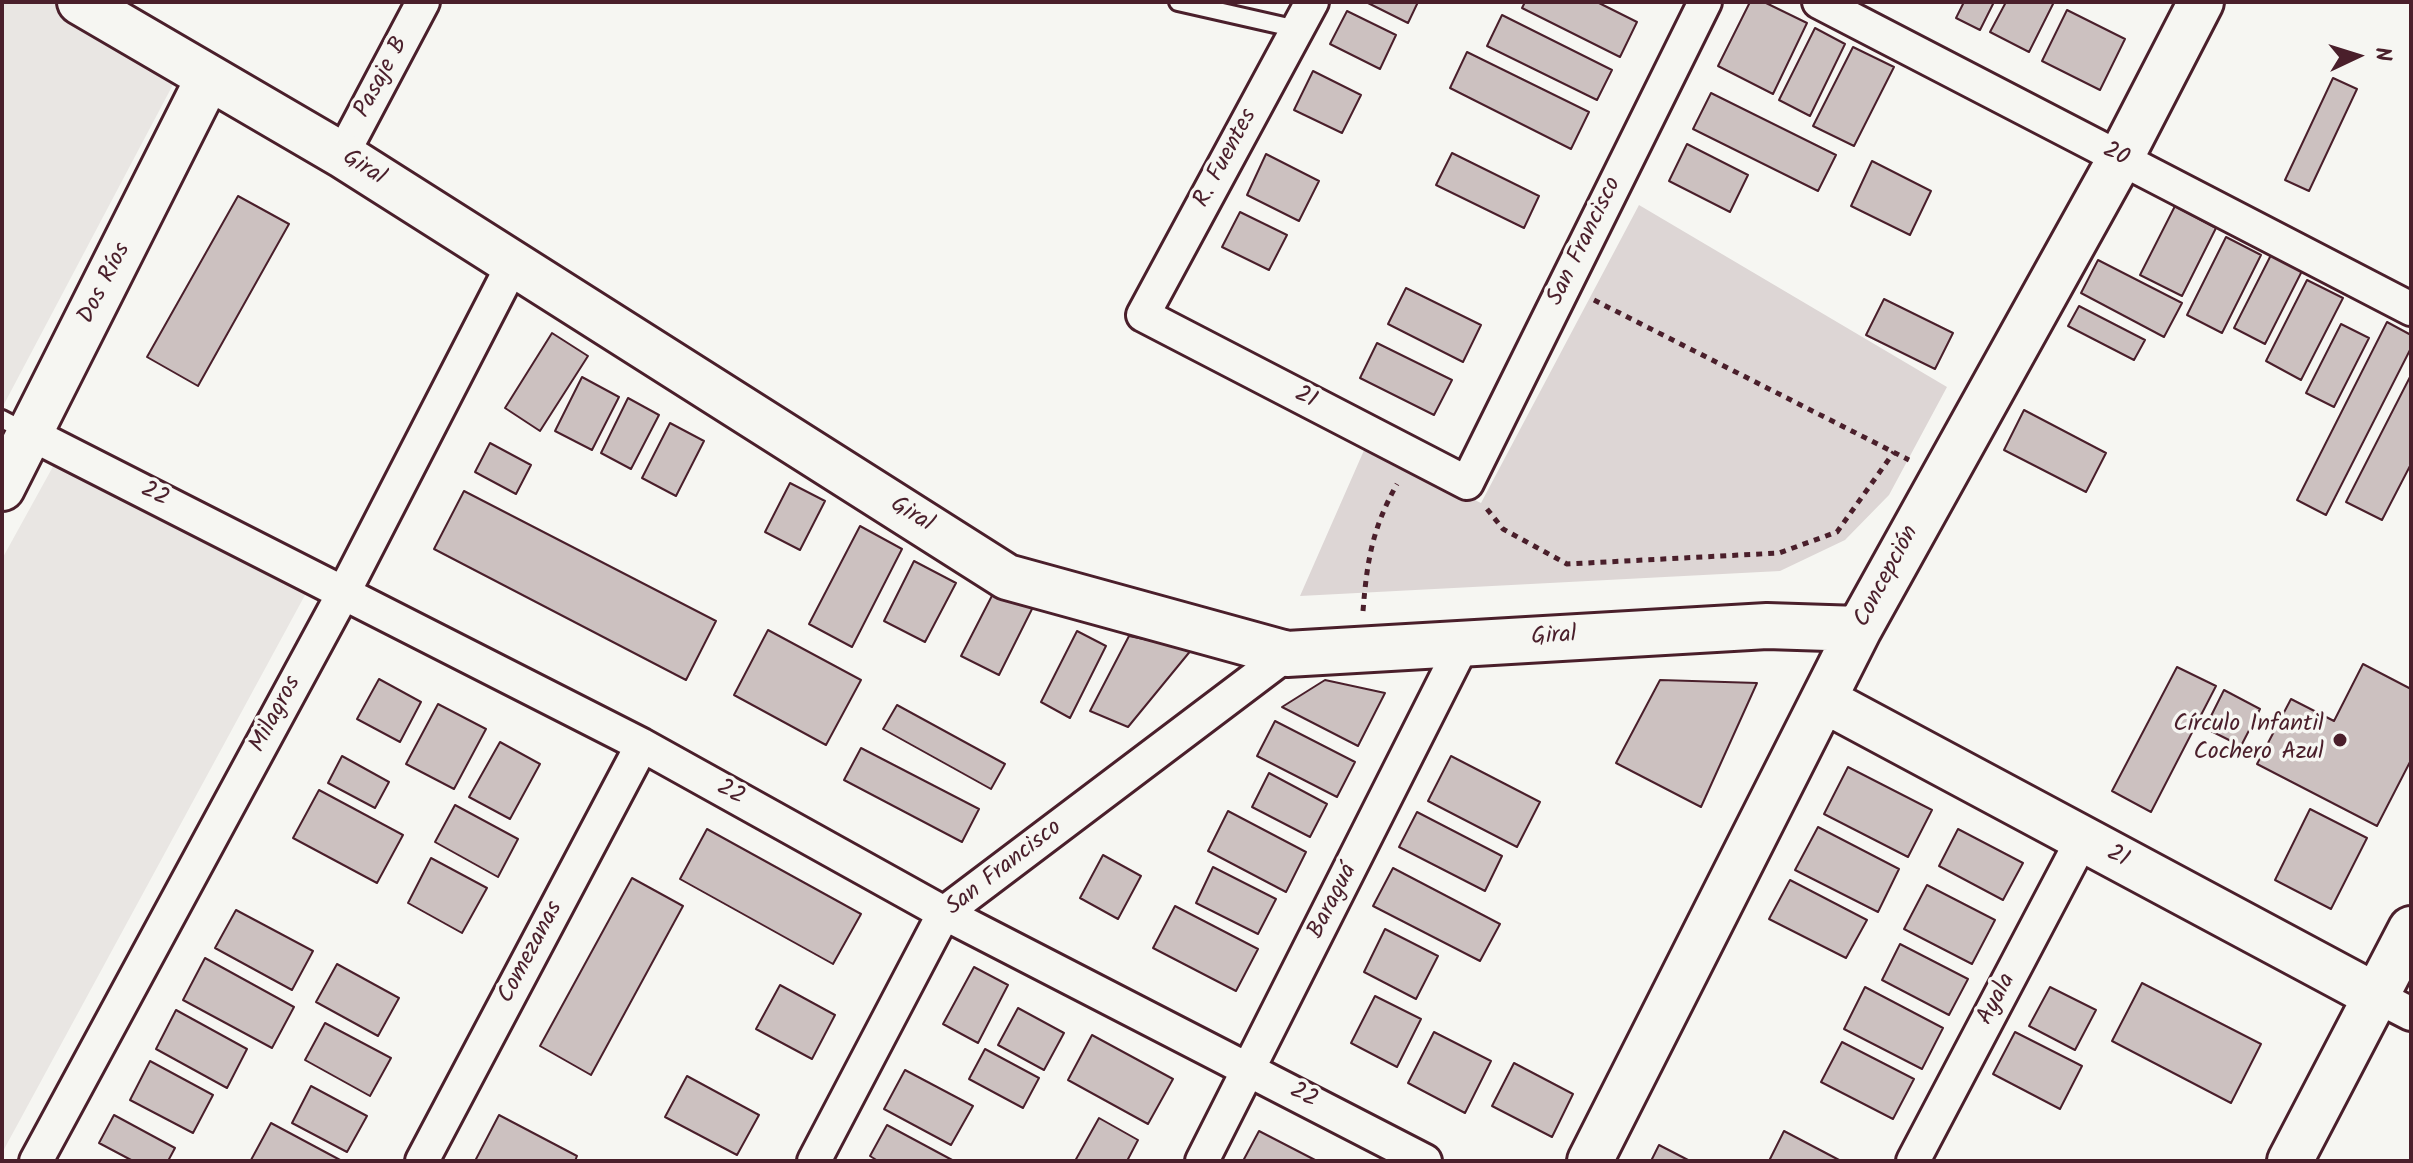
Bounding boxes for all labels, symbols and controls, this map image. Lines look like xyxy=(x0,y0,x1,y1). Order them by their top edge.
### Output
north arrow xyxy=(2317,16,2397,96)
street label: Pasaje B xyxy=(350,33,416,123)
text: N xyxy=(2363,46,2399,62)
street label: R. Fuentes xyxy=(1189,105,1265,213)
street label: 20 xyxy=(2097,137,2133,175)
street label: Giral xyxy=(336,145,390,193)
street label: San Francisco xyxy=(1543,173,1629,311)
street label: Dos Ríos xyxy=(73,239,139,329)
street label: 21 xyxy=(1289,381,1321,417)
street label: 22 xyxy=(135,477,173,515)
street label: Giral xyxy=(884,492,938,540)
street label: Concepción xyxy=(1849,521,1927,633)
street label: Giral xyxy=(1531,622,1577,654)
street label: Milagros xyxy=(245,672,309,758)
place label: Círculo Infantil Cochero Azul xyxy=(2173,712,2324,768)
marker: Círculo Infantil Cochero Azul xyxy=(2331,731,2349,749)
street label: 22 xyxy=(711,775,749,813)
street label: San Francisco xyxy=(941,815,1069,923)
street label: 21 xyxy=(2101,840,2133,876)
street label: Baraguá xyxy=(1303,860,1365,944)
street label: Comezanas xyxy=(493,897,571,1009)
street label: Ayala xyxy=(1973,969,2023,1031)
street label: 22 xyxy=(1284,1078,1322,1116)

